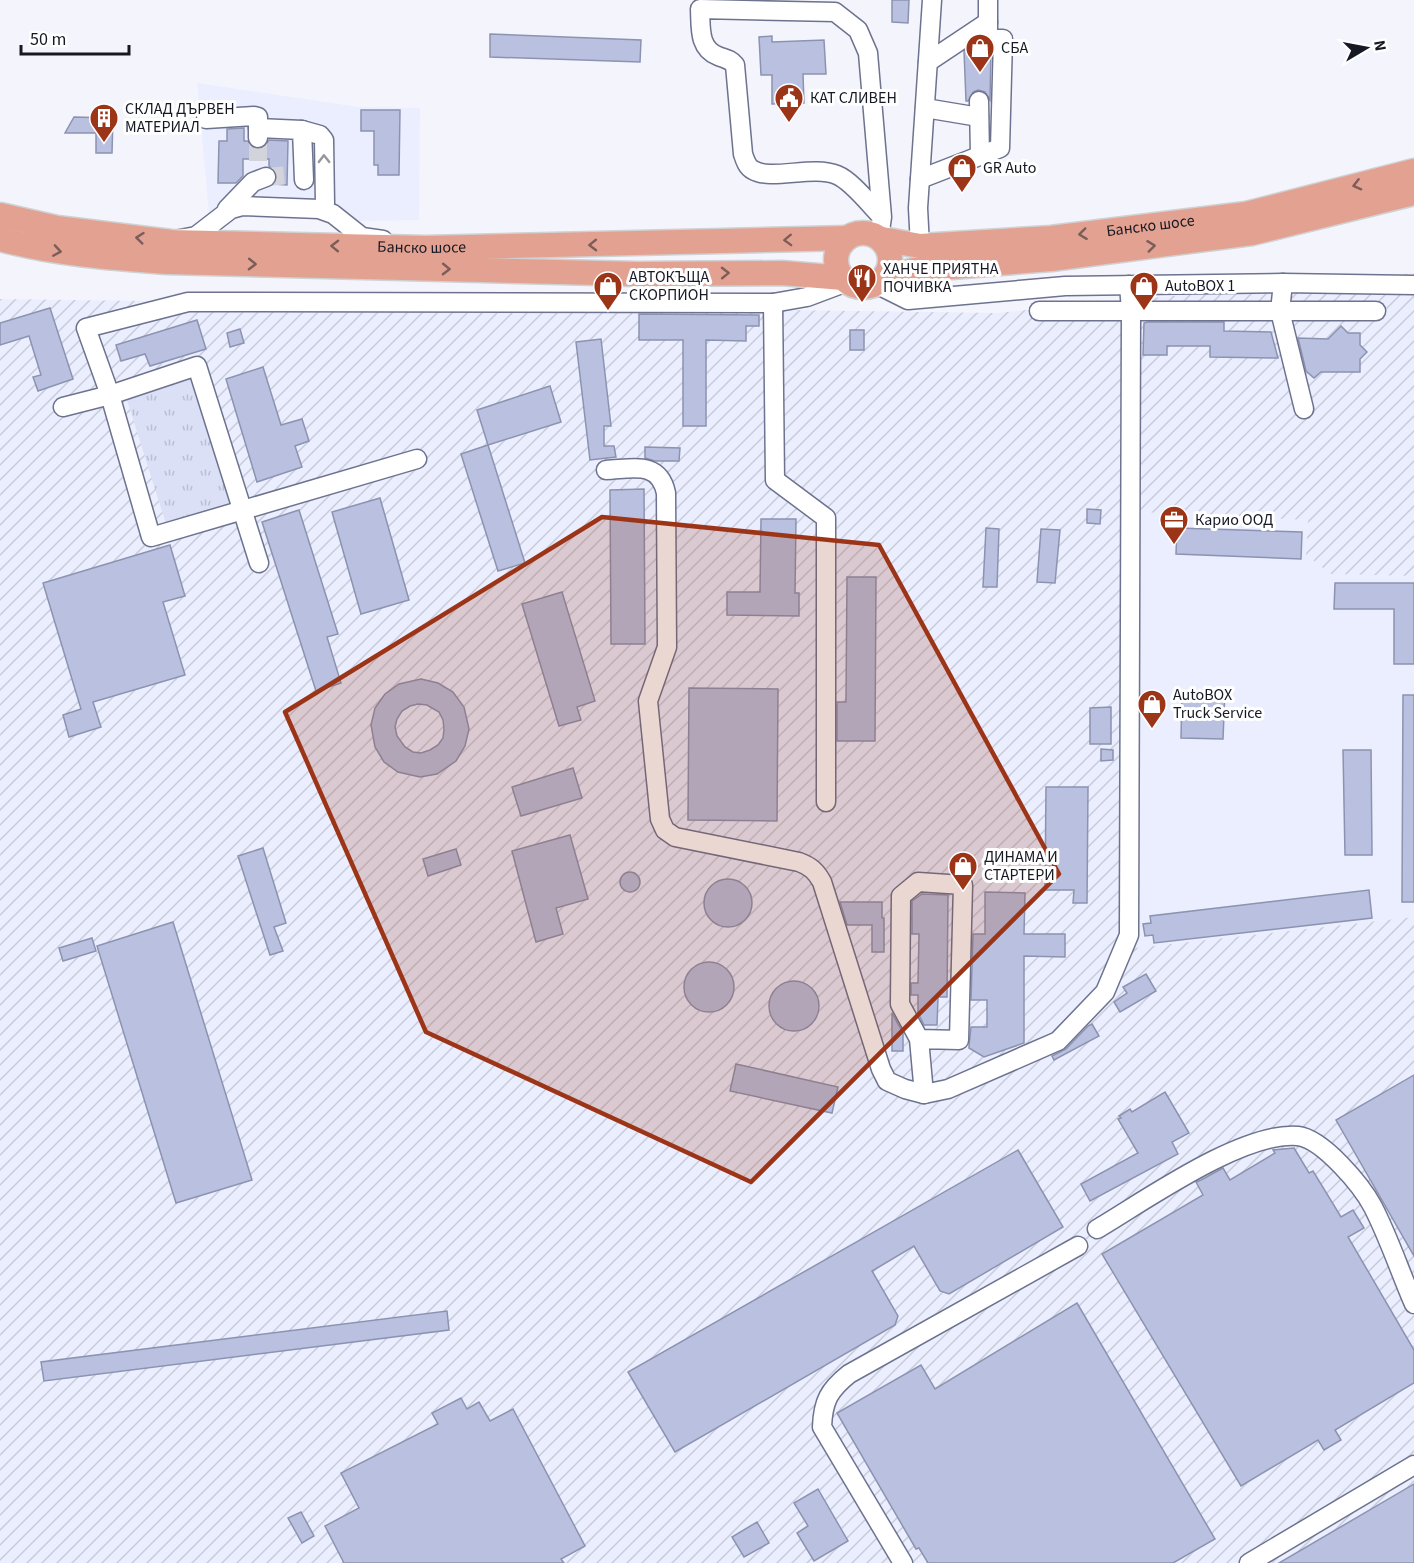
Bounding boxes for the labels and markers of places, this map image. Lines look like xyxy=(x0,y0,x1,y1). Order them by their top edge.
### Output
shop icon: СБА xyxy=(964,32,996,74)
place label: СБА xyxy=(1001,37,1028,59)
public building icon: КАТ СЛИВЕН xyxy=(773,82,805,124)
place label: КАТ СЛИВЕН xyxy=(810,87,897,109)
place label: СКЛАД ДЪРВЕН МАТЕРИАЛ xyxy=(125,98,235,138)
building icon: СКЛАД ДЪРВЕН МАТЕРИАЛ xyxy=(88,102,120,144)
shop icon: GR Auto xyxy=(946,152,978,194)
place label: GR Auto xyxy=(983,157,1036,179)
place label: ХАНЧЕ ПРИЯТНА ПОЧИВКА xyxy=(883,258,999,298)
restaurant icon: ХАНЧЕ ПРИЯТНА ПОЧИВКА xyxy=(846,262,878,304)
place label: АВТОКЪЩА СКОРПИОН xyxy=(629,266,709,306)
shop icon: АВТОКЪЩА СКОРПИОН xyxy=(592,270,624,312)
shop icon: AutoBOX 1 xyxy=(1128,270,1160,312)
place label: AutoBOX 1 xyxy=(1165,275,1235,297)
office icon: Карио ООД xyxy=(1158,504,1190,546)
place label: Карио ООД xyxy=(1195,509,1273,531)
place label: AutoBOX Truck Service xyxy=(1173,684,1262,724)
shop icon: AutoBOX Truck Service xyxy=(1136,688,1168,730)
place label: ДИНАМА И СТАРТЕРИ xyxy=(984,846,1058,886)
shop icon: ДИНАМА И СТАРТЕРИ xyxy=(947,850,979,892)

